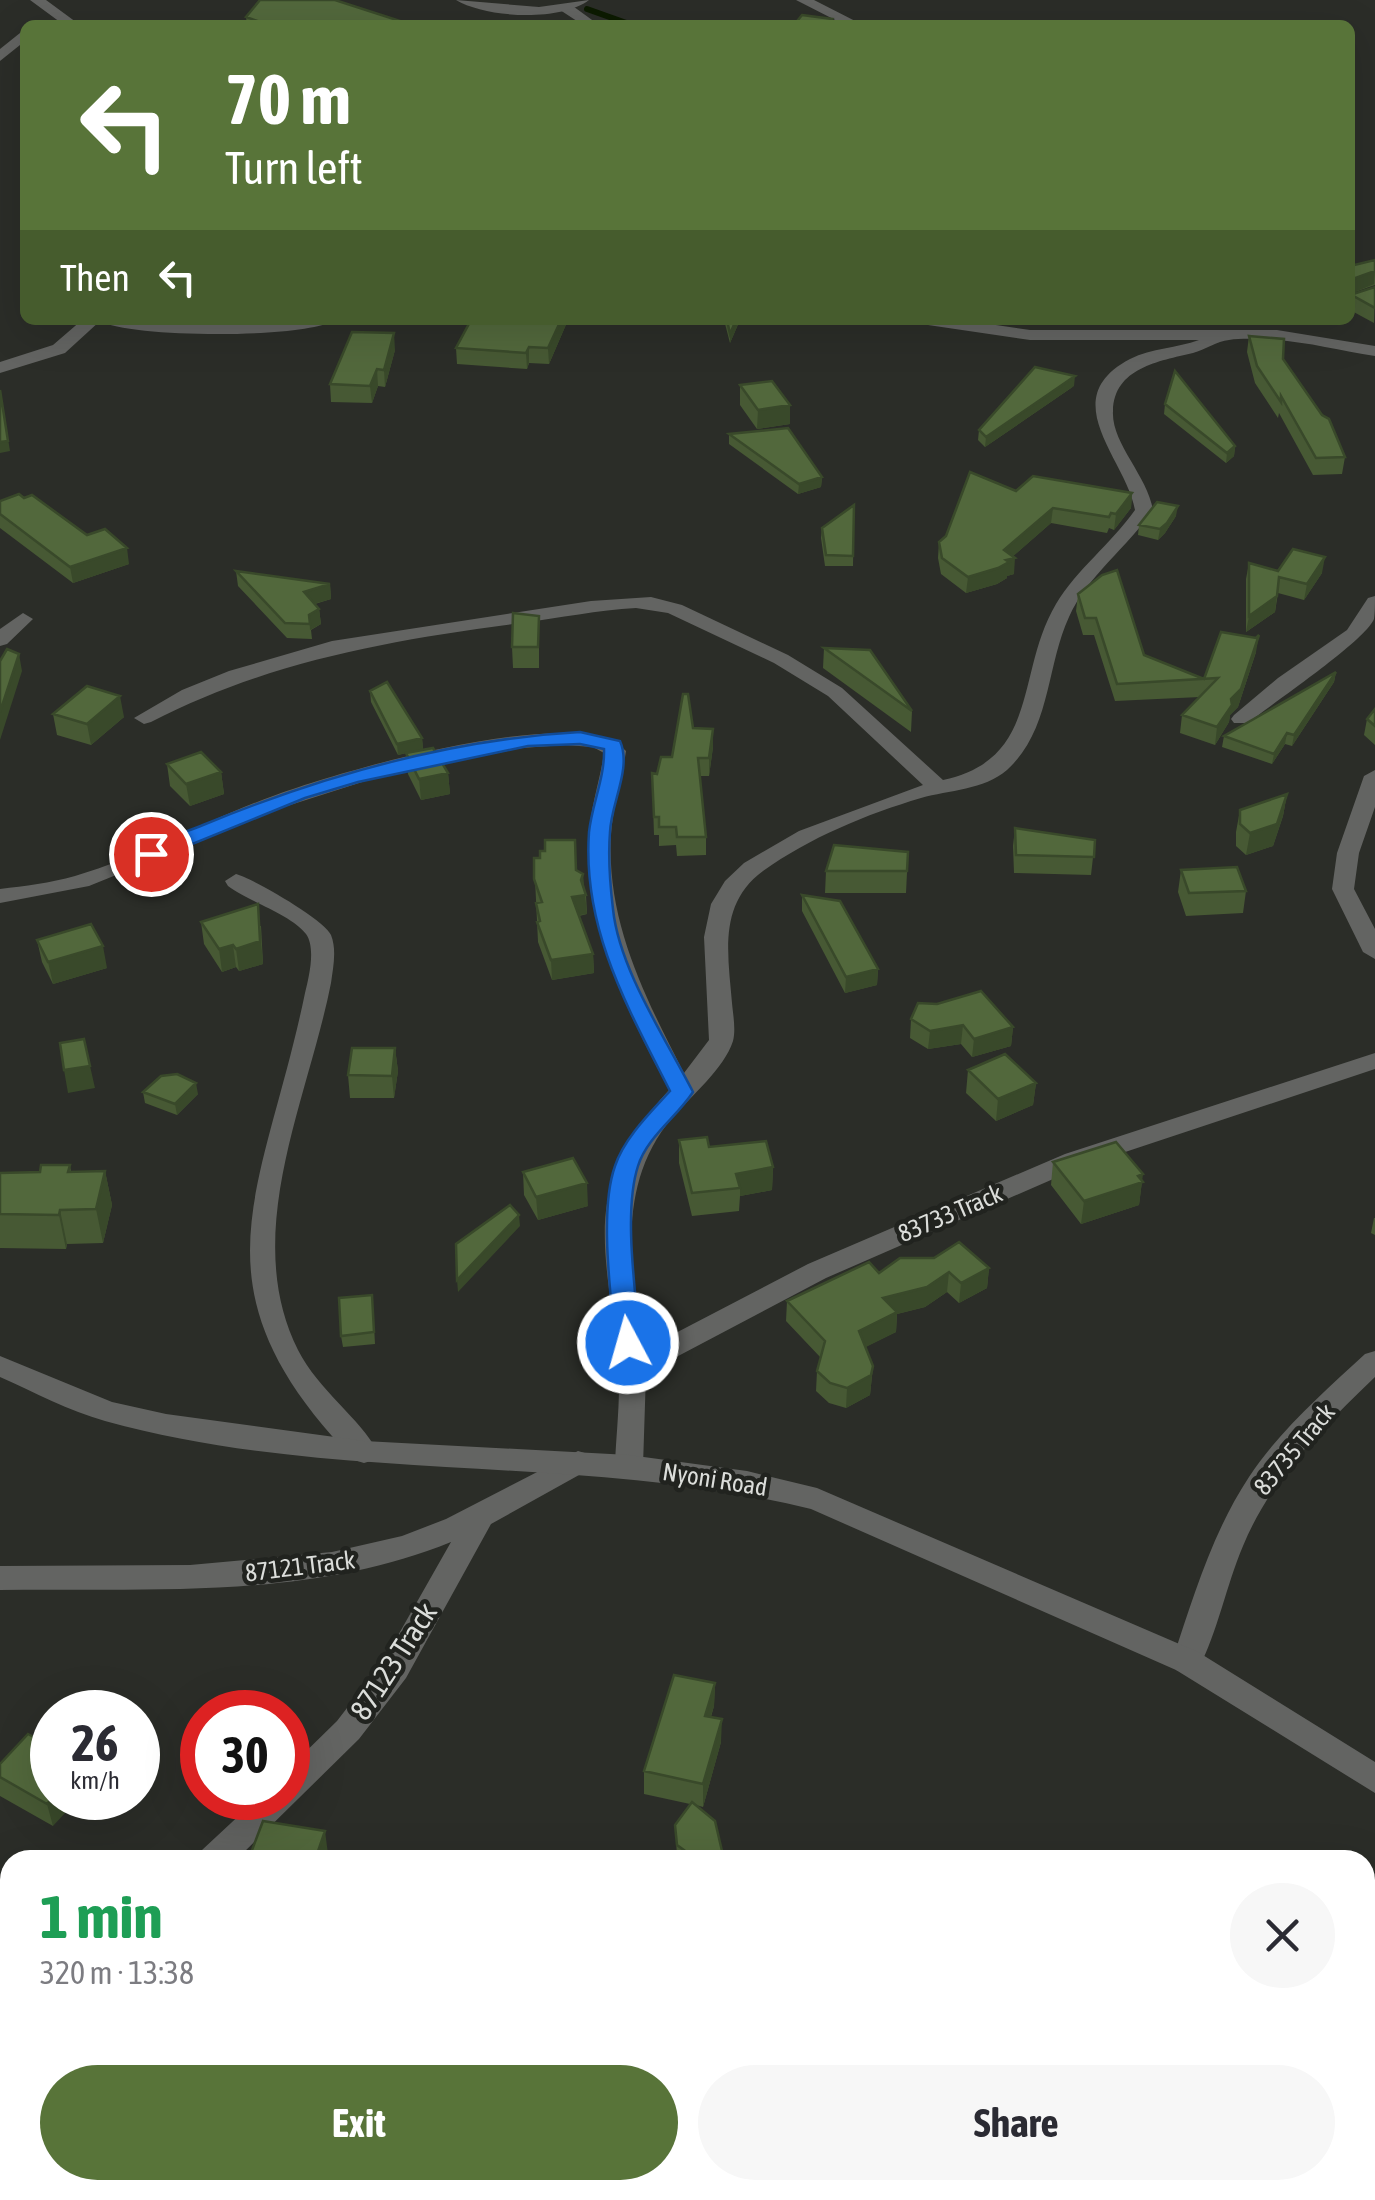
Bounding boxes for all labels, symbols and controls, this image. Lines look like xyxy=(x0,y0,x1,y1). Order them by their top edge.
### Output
text: 70 m xyxy=(225,59,351,139)
icon: left xyxy=(60,60,190,190)
text: Turn left xyxy=(225,142,363,194)
icon: left xyxy=(150,250,205,305)
text: Then xyxy=(60,256,130,299)
pin xyxy=(109,812,194,897)
icon: arrive xyxy=(124,827,179,882)
street label: 83733 Track xyxy=(894,1179,1006,1247)
position arrow xyxy=(576,1291,680,1395)
street label: 83735 Track xyxy=(1248,1398,1340,1500)
street label: Nyoni Road xyxy=(661,1457,769,1501)
street label: 87121 Track xyxy=(244,1545,356,1587)
street label: 87123 Track xyxy=(343,1596,443,1726)
speed limit sign: 30 xyxy=(180,1690,310,1820)
text: 26 xyxy=(71,1714,118,1772)
text: km/h xyxy=(70,1766,120,1794)
text: 1 min xyxy=(40,1882,163,1951)
button: close xyxy=(1230,1883,1335,1988)
text: 320 m · 13:38 xyxy=(40,1954,194,1991)
button: Exit xyxy=(40,2065,678,2180)
button: Share xyxy=(698,2065,1335,2180)

